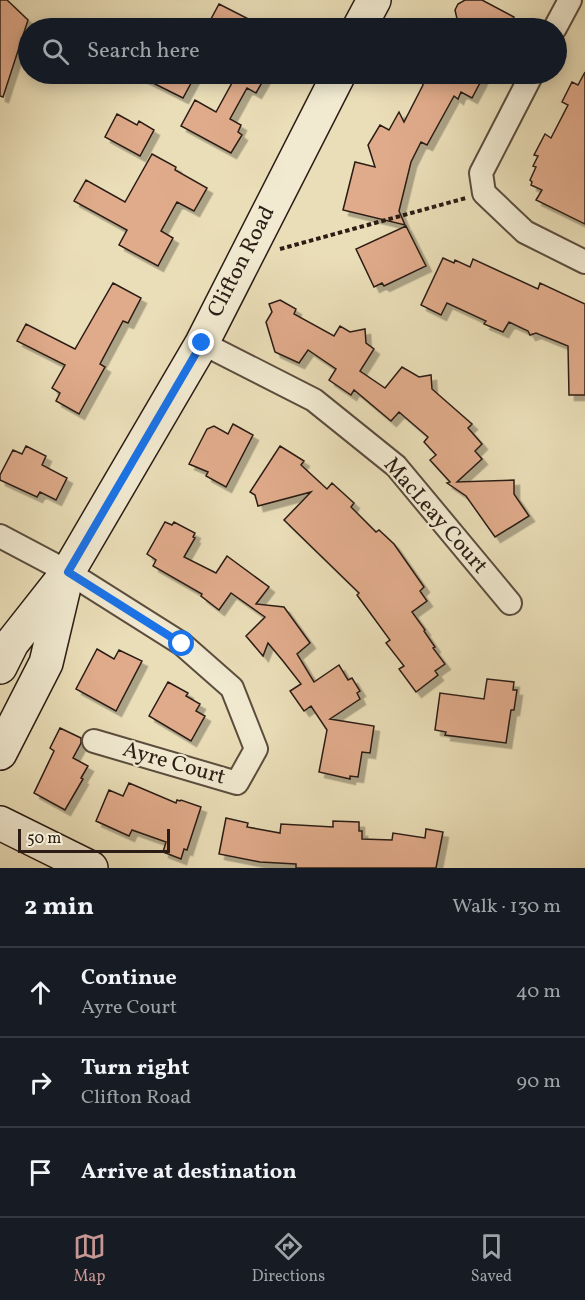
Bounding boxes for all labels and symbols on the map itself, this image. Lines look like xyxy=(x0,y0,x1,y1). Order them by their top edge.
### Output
street label: Clifton Road xyxy=(201,201,283,323)
route end xyxy=(188,329,214,355)
street label: MacLeay Court xyxy=(376,451,495,581)
route start xyxy=(168,630,194,656)
street label: Ayre Court xyxy=(119,735,229,794)
scale bar xyxy=(18,826,170,854)

